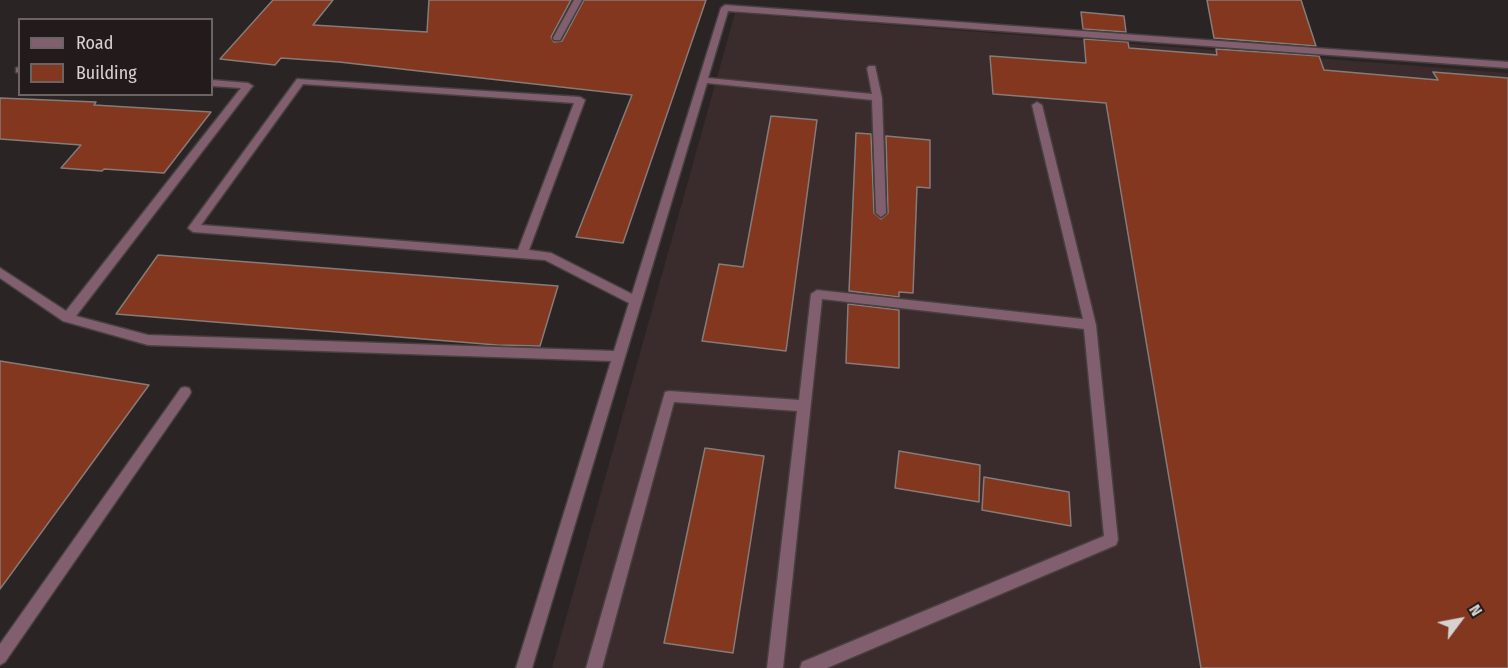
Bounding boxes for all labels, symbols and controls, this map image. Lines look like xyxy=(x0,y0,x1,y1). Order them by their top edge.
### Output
legend xyxy=(18,18,213,96)
text: Road xyxy=(76,32,113,54)
text: Building xyxy=(76,62,137,84)
north arrow xyxy=(1430,590,1490,650)
text: N xyxy=(1465,601,1486,619)

